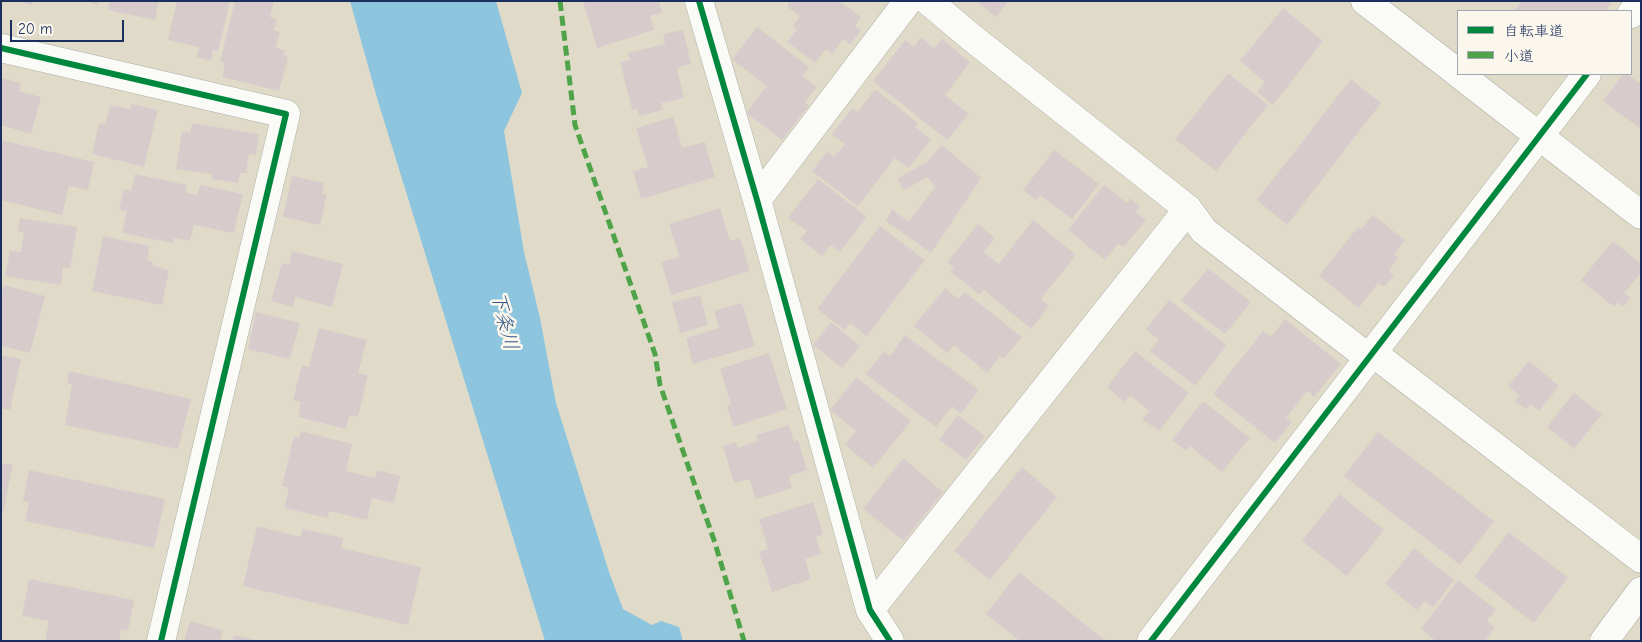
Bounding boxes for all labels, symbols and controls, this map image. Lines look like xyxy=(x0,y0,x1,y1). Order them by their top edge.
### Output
scale bar xyxy=(12,10,126,42)
legend xyxy=(1457,10,1632,75)
text: 20 m xyxy=(18,20,52,38)
text: 自転車道 xyxy=(1504,22,1564,40)
text: 小道 xyxy=(1504,47,1534,65)
water label: 下条川 xyxy=(485,289,523,353)

